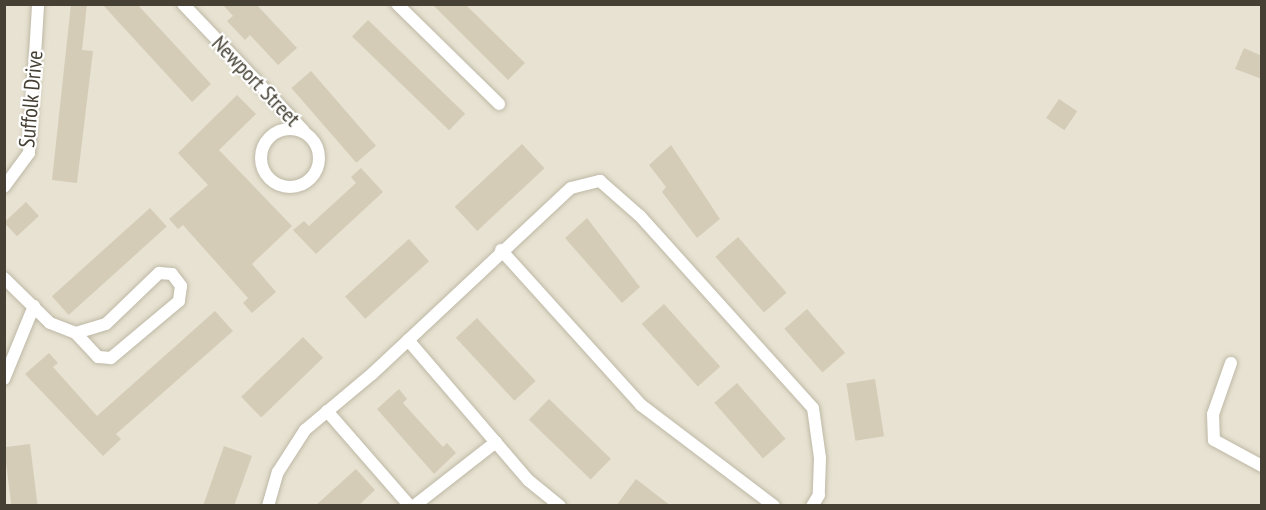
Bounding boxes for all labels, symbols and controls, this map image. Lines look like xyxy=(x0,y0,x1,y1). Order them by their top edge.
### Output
street label: Newport Street xyxy=(206,30,306,132)
street label: Suffolk Drive xyxy=(14,49,48,149)

